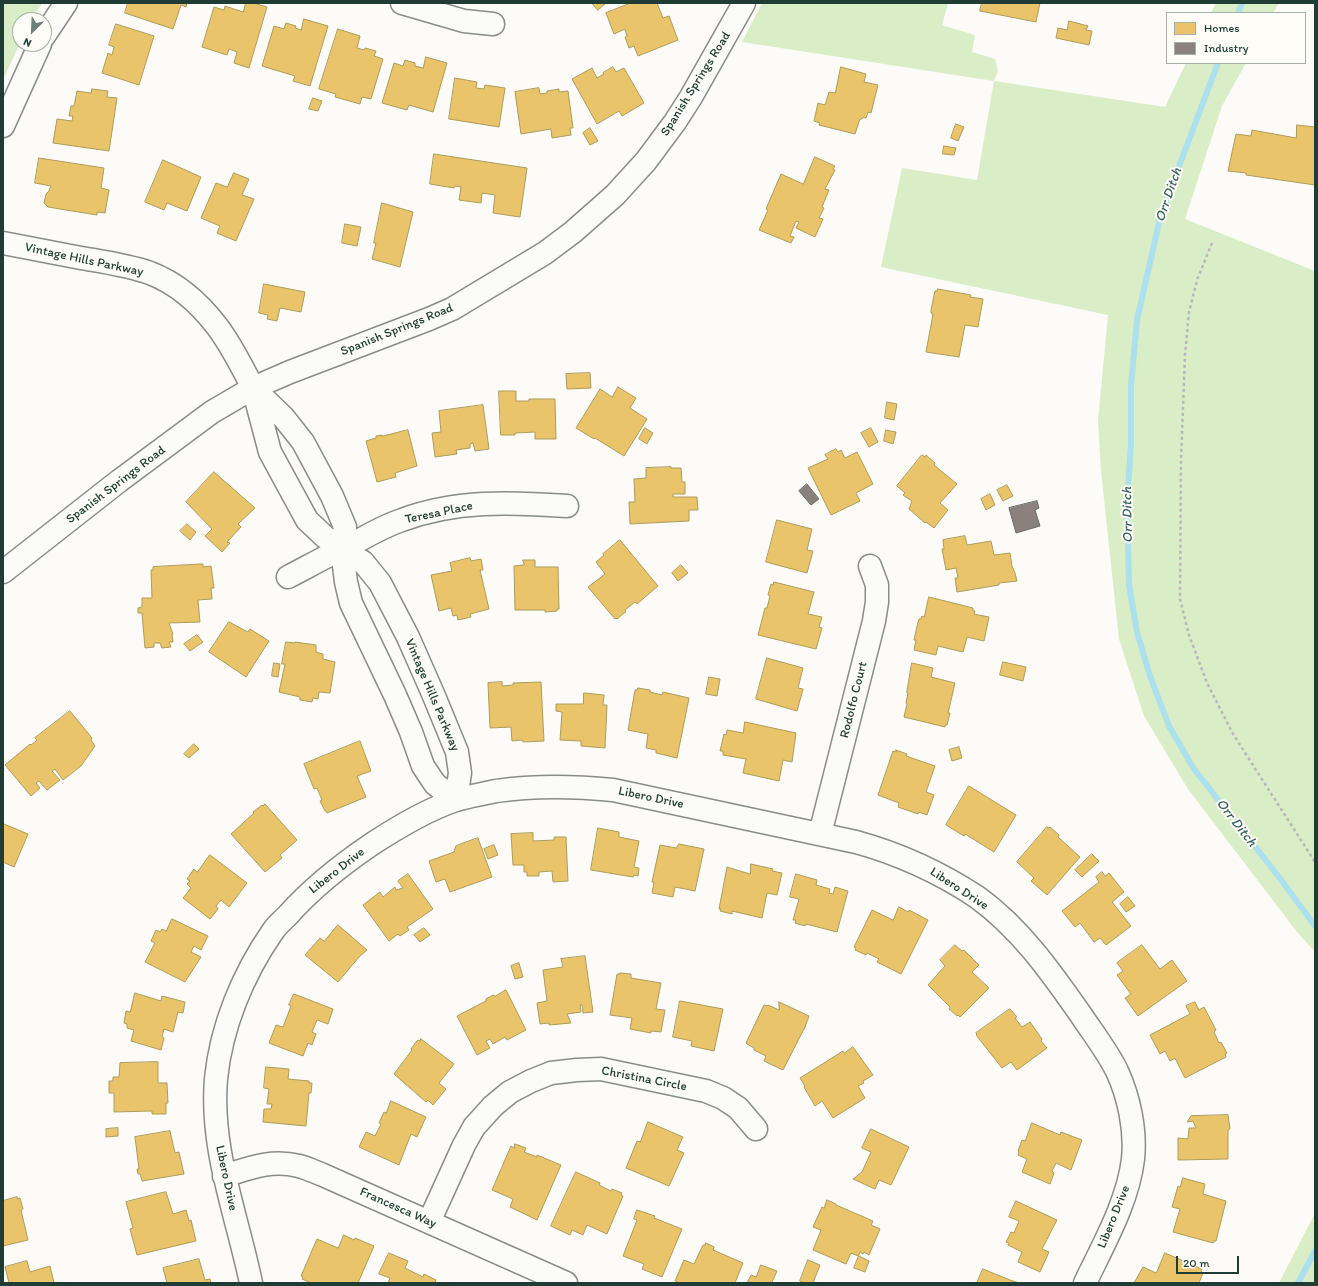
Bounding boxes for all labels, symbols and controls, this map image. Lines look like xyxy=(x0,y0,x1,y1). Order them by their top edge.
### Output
north arrow xyxy=(12,12,52,52)
legend xyxy=(1166,12,1306,64)
text: Homes xyxy=(1204,21,1240,35)
street label: Spanish Springs Road xyxy=(658,29,734,139)
text: N xyxy=(21,35,33,50)
text: Industry xyxy=(1204,41,1248,55)
water label: Orr Ditch xyxy=(1152,166,1186,224)
street label: Vintage Hills Parkway xyxy=(23,240,145,280)
street label: Spanish Springs Road xyxy=(338,300,456,360)
street label: Spanish Springs Road xyxy=(63,443,169,527)
water label: Orr Ditch xyxy=(1119,487,1137,543)
street label: Teresa Place xyxy=(404,498,474,528)
street label: Vintage Hills Parkway xyxy=(401,636,463,754)
street label: Rodolfo Court xyxy=(837,660,871,740)
street label: Libero Drive xyxy=(617,783,685,813)
water label: Orr Ditch xyxy=(1212,796,1260,850)
street label: Libero Drive xyxy=(306,844,368,898)
street label: Libero Drive xyxy=(927,864,991,914)
street label: Christina Circle xyxy=(600,1063,688,1095)
street label: Libero Drive xyxy=(211,1144,241,1212)
street label: Libero Drive xyxy=(1094,1183,1134,1251)
street label: Francesca Way xyxy=(357,1184,439,1232)
scale bar xyxy=(1178,1248,1241,1274)
text: 20 m xyxy=(1183,1256,1210,1270)

